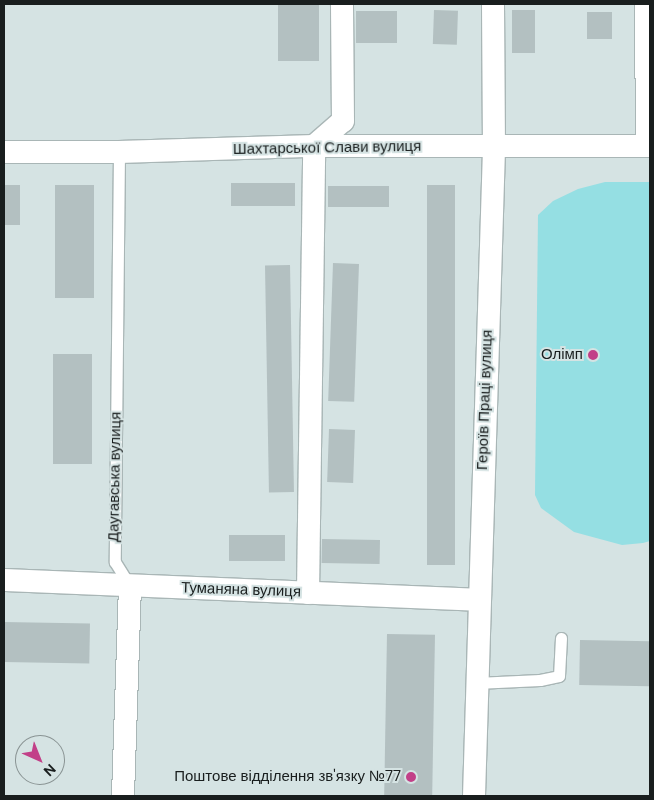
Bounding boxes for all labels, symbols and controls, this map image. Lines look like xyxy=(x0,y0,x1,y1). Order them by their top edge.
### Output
street label: Шахтарської Слави вулиця xyxy=(233,137,421,159)
street label: Героїв Праці вулиця xyxy=(474,330,496,470)
place label: Олімп xyxy=(541,346,583,364)
marker: Олімп xyxy=(587,349,599,361)
street label: Даугавська вулиця xyxy=(105,412,125,542)
street label: Туманяна вулиця xyxy=(181,579,301,601)
north arrow xyxy=(15,735,65,785)
text: N xyxy=(40,760,60,780)
place label: Поштове відділення зв'язку №77 xyxy=(174,768,401,786)
marker: Поштове відділення зв'язку №77 xyxy=(405,771,417,783)

